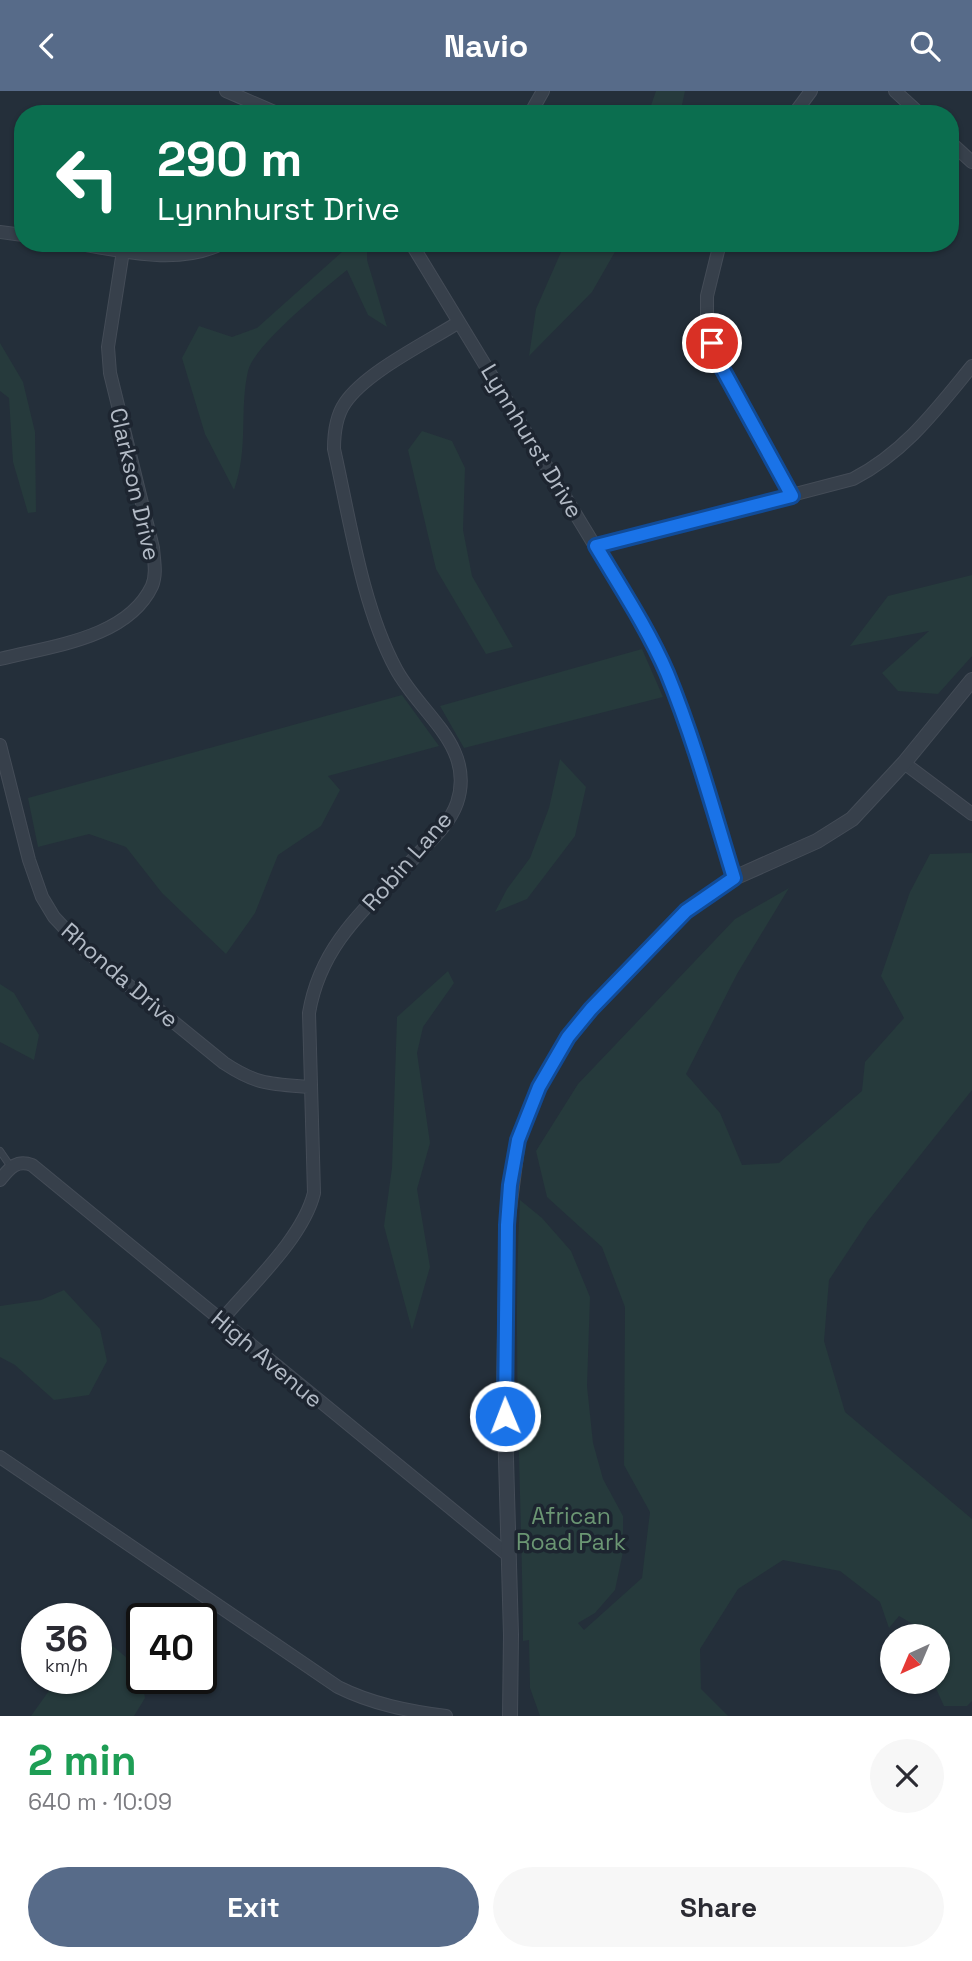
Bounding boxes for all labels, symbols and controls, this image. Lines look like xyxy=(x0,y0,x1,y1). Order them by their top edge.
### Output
text: Navio xyxy=(444,26,528,66)
icon: back xyxy=(28,27,66,65)
icon: search xyxy=(906,27,944,65)
text: 290 m xyxy=(157,128,302,190)
icon: left xyxy=(42,133,133,224)
text: Lynnhurst Drive xyxy=(157,189,400,229)
pin xyxy=(682,313,742,373)
icon: arrive xyxy=(693,324,731,362)
street label: Lynnhurst Drive xyxy=(474,358,590,524)
street label: Clarkson Drive xyxy=(103,405,167,563)
street label: Robin Lane xyxy=(355,805,459,917)
street label: Rhonda Drive xyxy=(55,916,185,1034)
street label: High Avenue xyxy=(205,1304,329,1414)
position arrow xyxy=(468,1379,542,1453)
park label: African Road Park xyxy=(516,1501,626,1557)
speed limit sign: 40 xyxy=(126,1603,217,1694)
text: 36 xyxy=(45,1617,88,1661)
north arrow xyxy=(880,1624,950,1694)
map controls xyxy=(880,1624,950,1694)
text: km/h xyxy=(45,1654,88,1677)
text: 2 min xyxy=(28,1734,137,1787)
button: close xyxy=(870,1739,944,1813)
text: 640 m · 10:09 xyxy=(28,1787,172,1817)
button: Exit xyxy=(28,1867,479,1947)
button: Share xyxy=(493,1867,944,1947)

